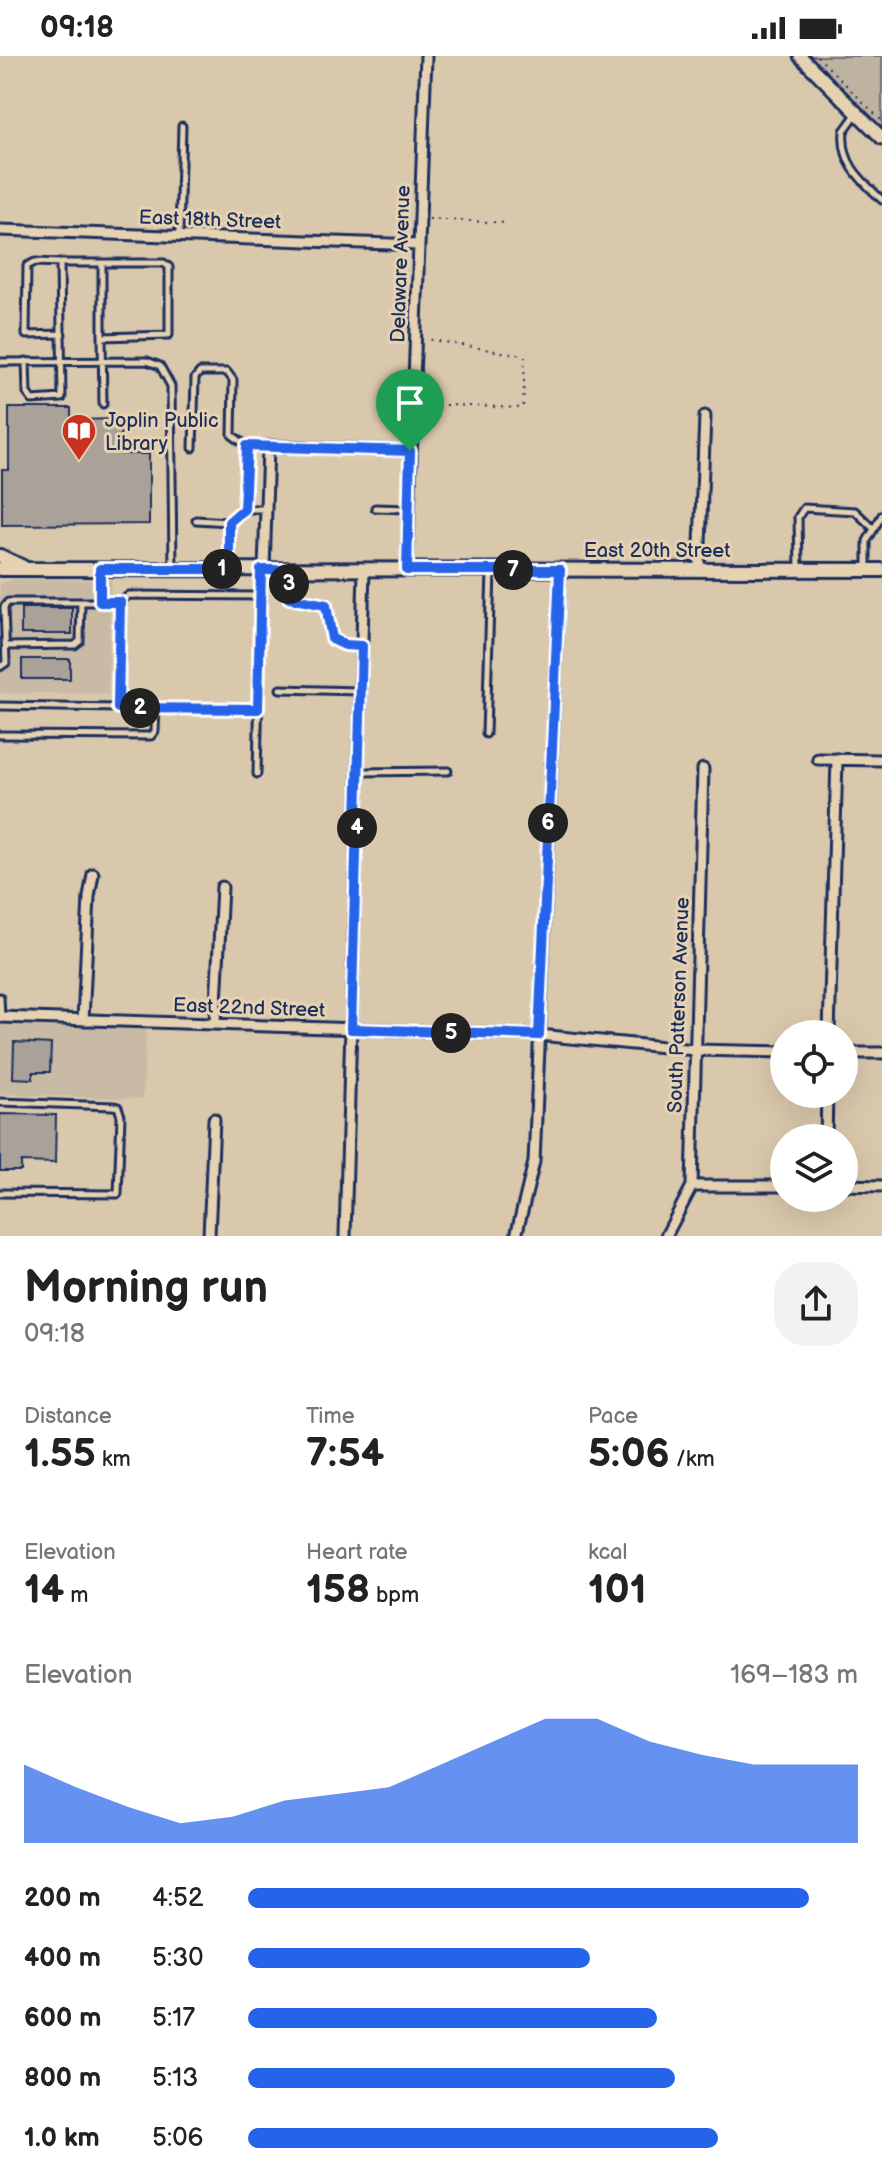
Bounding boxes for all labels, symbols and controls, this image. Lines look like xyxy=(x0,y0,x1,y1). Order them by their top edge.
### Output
text: 09:18 xyxy=(40,10,114,46)
street label: Delaware Avenue xyxy=(386,185,416,343)
street label: East 18th Street xyxy=(138,206,282,234)
pin xyxy=(376,369,444,451)
icon: arrive xyxy=(388,381,432,425)
place label: Joplin Public Library xyxy=(105,409,219,456)
library icon: Joplin Public Library xyxy=(60,412,98,462)
street label: East 20th Street xyxy=(584,539,730,563)
pin: 1 xyxy=(202,549,242,589)
pin: 7 xyxy=(493,550,533,590)
text: 1 xyxy=(217,555,227,582)
text: 7 xyxy=(507,556,519,583)
pin: 3 xyxy=(269,564,309,604)
text: 3 xyxy=(283,570,295,597)
pin: 2 xyxy=(120,688,160,728)
text: 2 xyxy=(133,694,147,721)
pin: 6 xyxy=(528,803,568,843)
pin: 4 xyxy=(337,808,377,848)
text: 6 xyxy=(541,809,555,836)
text: 4 xyxy=(351,814,363,841)
street label: South Patterson Avenue xyxy=(663,897,695,1113)
street label: East 22nd Street xyxy=(172,993,325,1023)
pin: 5 xyxy=(431,1013,471,1053)
text: 5 xyxy=(445,1019,457,1046)
map controls xyxy=(770,1020,858,1212)
button: locate xyxy=(770,1020,858,1108)
button: layers xyxy=(770,1124,858,1212)
text: Morning run xyxy=(24,1262,268,1315)
button: share xyxy=(774,1262,858,1346)
text: 09:18 xyxy=(24,1319,85,1350)
text: Distance xyxy=(24,1403,112,1430)
text: Time xyxy=(306,1403,355,1430)
text: Pace xyxy=(588,1403,638,1430)
text: 1.55 xyxy=(24,1430,96,1478)
text: 7:54 xyxy=(306,1430,384,1478)
text: 5:06 xyxy=(588,1430,670,1478)
text: km xyxy=(96,1446,131,1473)
text: /km xyxy=(670,1446,715,1473)
text: Elevation xyxy=(24,1539,116,1566)
text: Heart rate xyxy=(306,1539,408,1566)
text: kcal xyxy=(588,1539,627,1566)
text: 14 xyxy=(24,1566,64,1614)
text: 158 xyxy=(306,1566,370,1614)
text: 101 xyxy=(588,1566,647,1614)
text: m xyxy=(64,1582,89,1609)
text: bpm xyxy=(370,1582,419,1609)
text: Elevation xyxy=(24,1660,132,1691)
text: 169–183 m xyxy=(730,1660,858,1691)
text: 200 m xyxy=(24,1883,101,1914)
text: 4:52 xyxy=(152,1883,203,1914)
text: 400 m xyxy=(24,1943,101,1974)
text: 5:30 xyxy=(152,1943,203,1974)
text: 600 m xyxy=(24,2003,101,2034)
text: 5:17 xyxy=(152,2003,195,2034)
text: 800 m xyxy=(24,2063,101,2094)
text: 5:13 xyxy=(152,2063,198,2094)
text: 1.0 km xyxy=(24,2123,100,2154)
text: 5:06 xyxy=(152,2123,203,2154)

